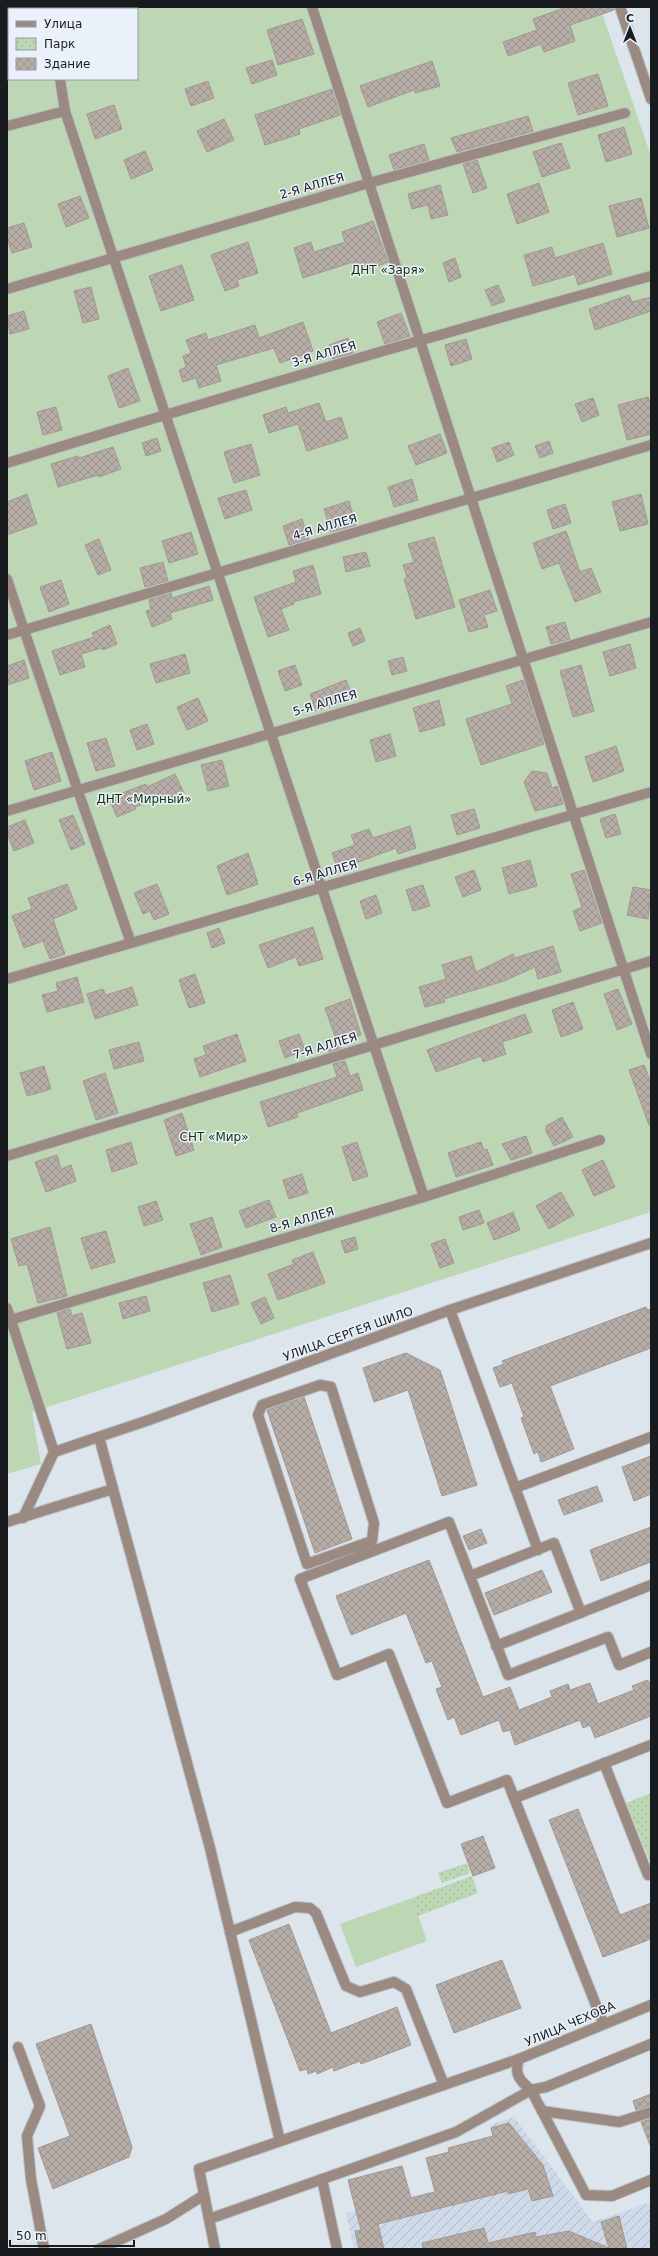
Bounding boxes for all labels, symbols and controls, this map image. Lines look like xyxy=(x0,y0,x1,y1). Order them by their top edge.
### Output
legend xyxy=(8,8,138,80)
north arrow xyxy=(610,8,650,48)
text: С xyxy=(626,12,634,25)
text: Улица xyxy=(44,17,82,31)
text: Парк xyxy=(44,37,75,51)
text: Здание xyxy=(44,57,90,71)
street label: 2-Я АЛЛЕЯ xyxy=(278,170,346,202)
park label: ДНТ «Заря» xyxy=(351,263,425,277)
street label: 3-Я АЛЛЕЯ xyxy=(290,338,358,370)
street label: 4-Я АЛЛЕЯ xyxy=(291,511,359,543)
street label: 5-Я АЛЛЕЯ xyxy=(291,687,359,719)
park label: ДНТ «Мирный» xyxy=(96,792,192,806)
street label: 6-Я АЛЛЕЯ xyxy=(291,857,359,889)
street label: 7-Я АЛЛЕЯ xyxy=(291,1030,359,1062)
park label: СНТ «Мир» xyxy=(180,1130,249,1144)
street label: 8-Я АЛЛЕЯ xyxy=(268,1204,336,1236)
street label: УЛИЦА СЕРГЕЯ ШИЛО xyxy=(281,1304,415,1364)
street label: УЛИЦА ЧЕХОВА xyxy=(523,1998,618,2049)
scale bar xyxy=(10,2222,134,2248)
text: 50 m xyxy=(16,2229,47,2243)

